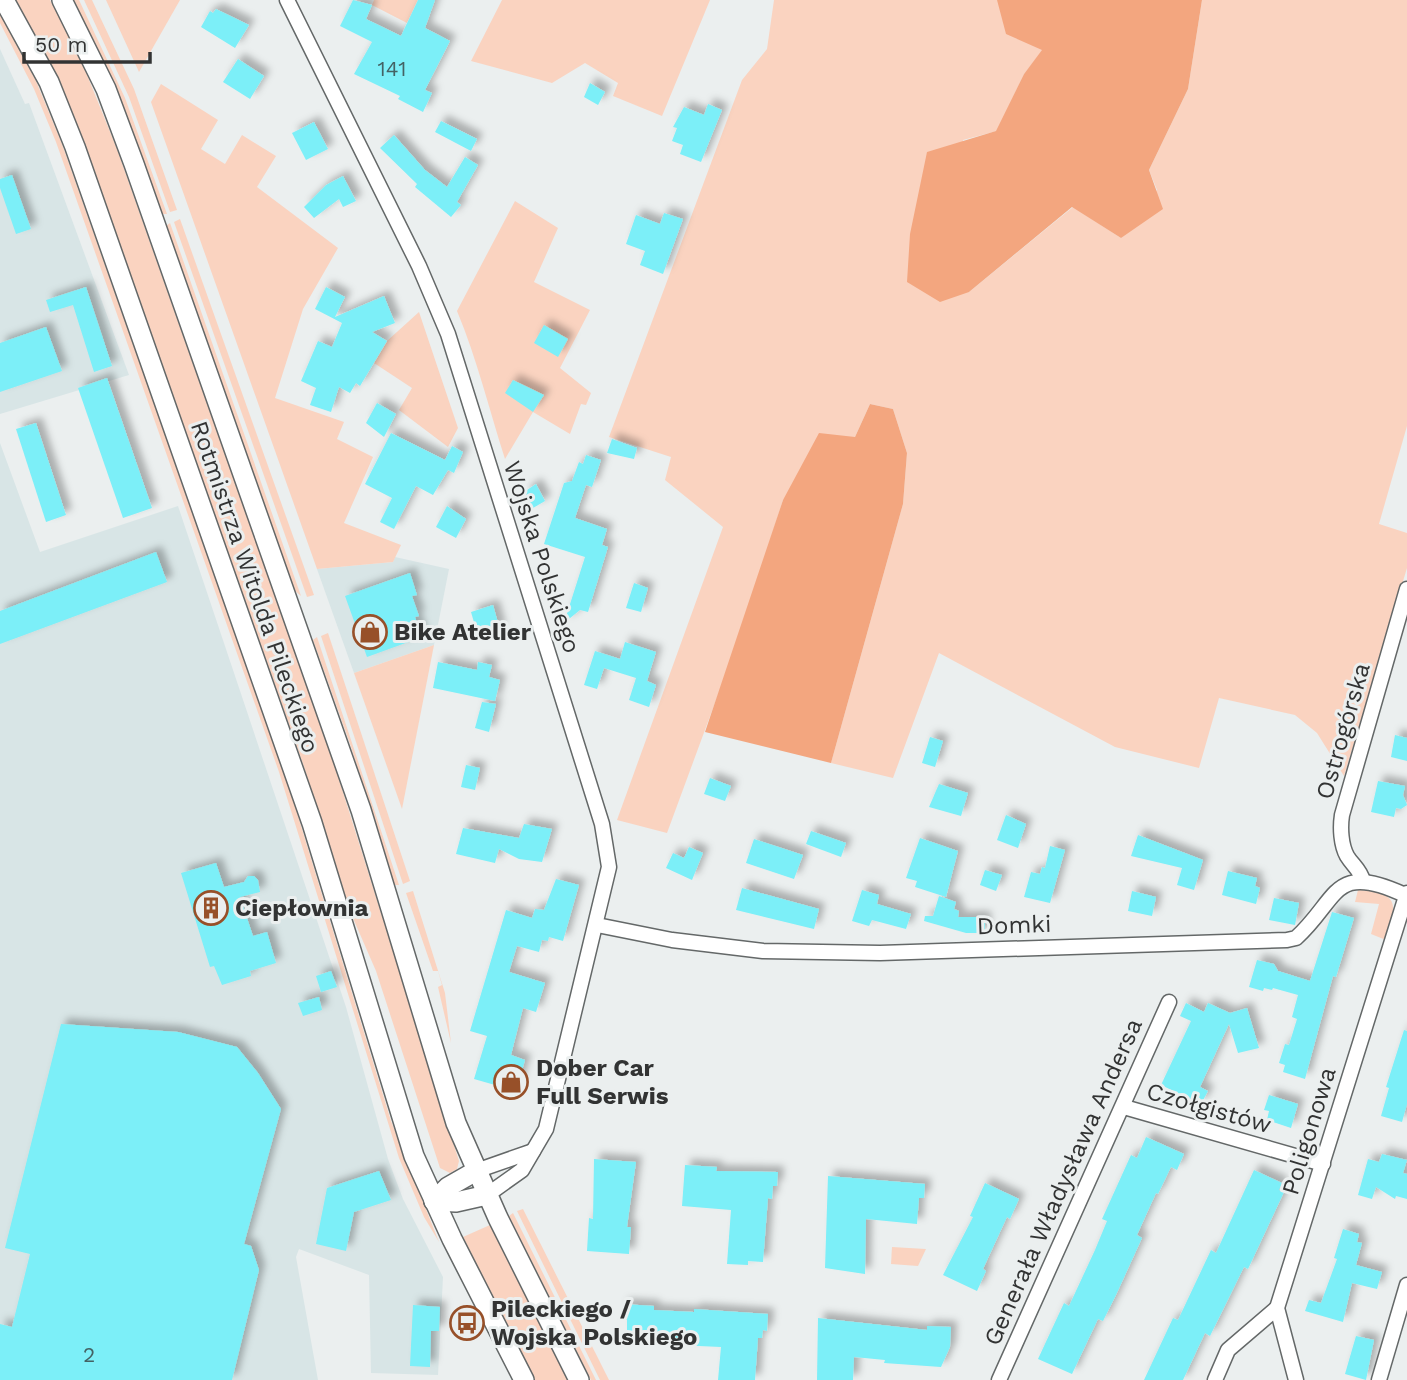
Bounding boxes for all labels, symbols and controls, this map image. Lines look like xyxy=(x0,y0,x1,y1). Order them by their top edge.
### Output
scale bar xyxy=(24,21,150,65)
text: 50 m xyxy=(35,32,87,57)
house number: 141 xyxy=(378,56,406,81)
street label: Rotmistrza Witolda Pileckiego xyxy=(185,417,325,757)
street label: Wojska Polskiego xyxy=(498,458,586,656)
shop icon: Bike Atelier xyxy=(351,613,389,651)
place label: Bike Atelier xyxy=(394,618,532,646)
street label: Ostrogórska xyxy=(1310,660,1376,802)
building icon: Ciepłownia xyxy=(192,889,230,927)
place label: Ciepłownia xyxy=(235,894,369,922)
street label: Domki xyxy=(976,910,1052,940)
street label: Generała Władysława Andersa xyxy=(978,1014,1148,1350)
place label: Dober Car Full Serwis xyxy=(536,1054,669,1110)
shop icon: Dober Car Full Serwis xyxy=(492,1063,530,1101)
street label: Poligonowa xyxy=(1276,1064,1342,1198)
street label: Czołgistów xyxy=(1143,1077,1275,1139)
place label: Pileckiego / Wojska Polskiego xyxy=(491,1295,697,1351)
bus stop icon: Pileckiego / Wojska Polskiego xyxy=(448,1304,486,1342)
house number: 2 xyxy=(83,1342,95,1367)

